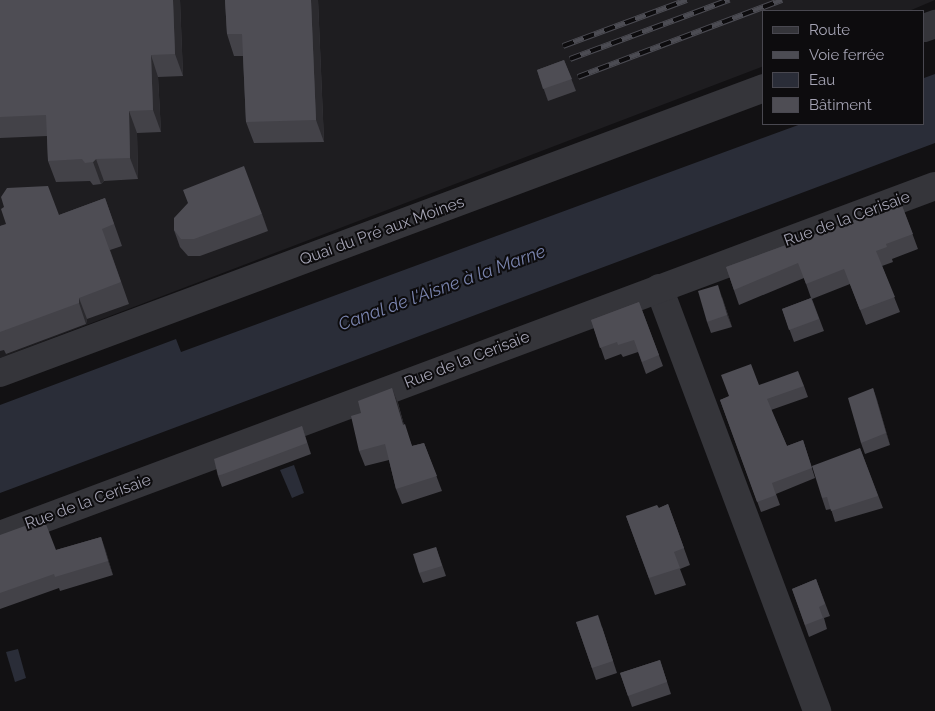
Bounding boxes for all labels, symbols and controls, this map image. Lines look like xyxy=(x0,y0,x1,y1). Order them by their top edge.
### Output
legend xyxy=(762,10,925,125)
text: Route xyxy=(809,21,850,39)
text: Voie ferrée xyxy=(809,46,884,64)
text: Eau xyxy=(809,71,835,89)
text: Bâtiment xyxy=(809,96,872,114)
street label: Rue de la Cerisaie xyxy=(781,187,913,251)
street label: Quai du Pré aux Moines xyxy=(297,192,467,270)
water label: Canal de l'Aisne à la Marne xyxy=(335,240,549,336)
street label: Rue de la Cerisaie xyxy=(402,327,532,393)
street label: Rue de la Cerisaie xyxy=(22,470,154,534)

